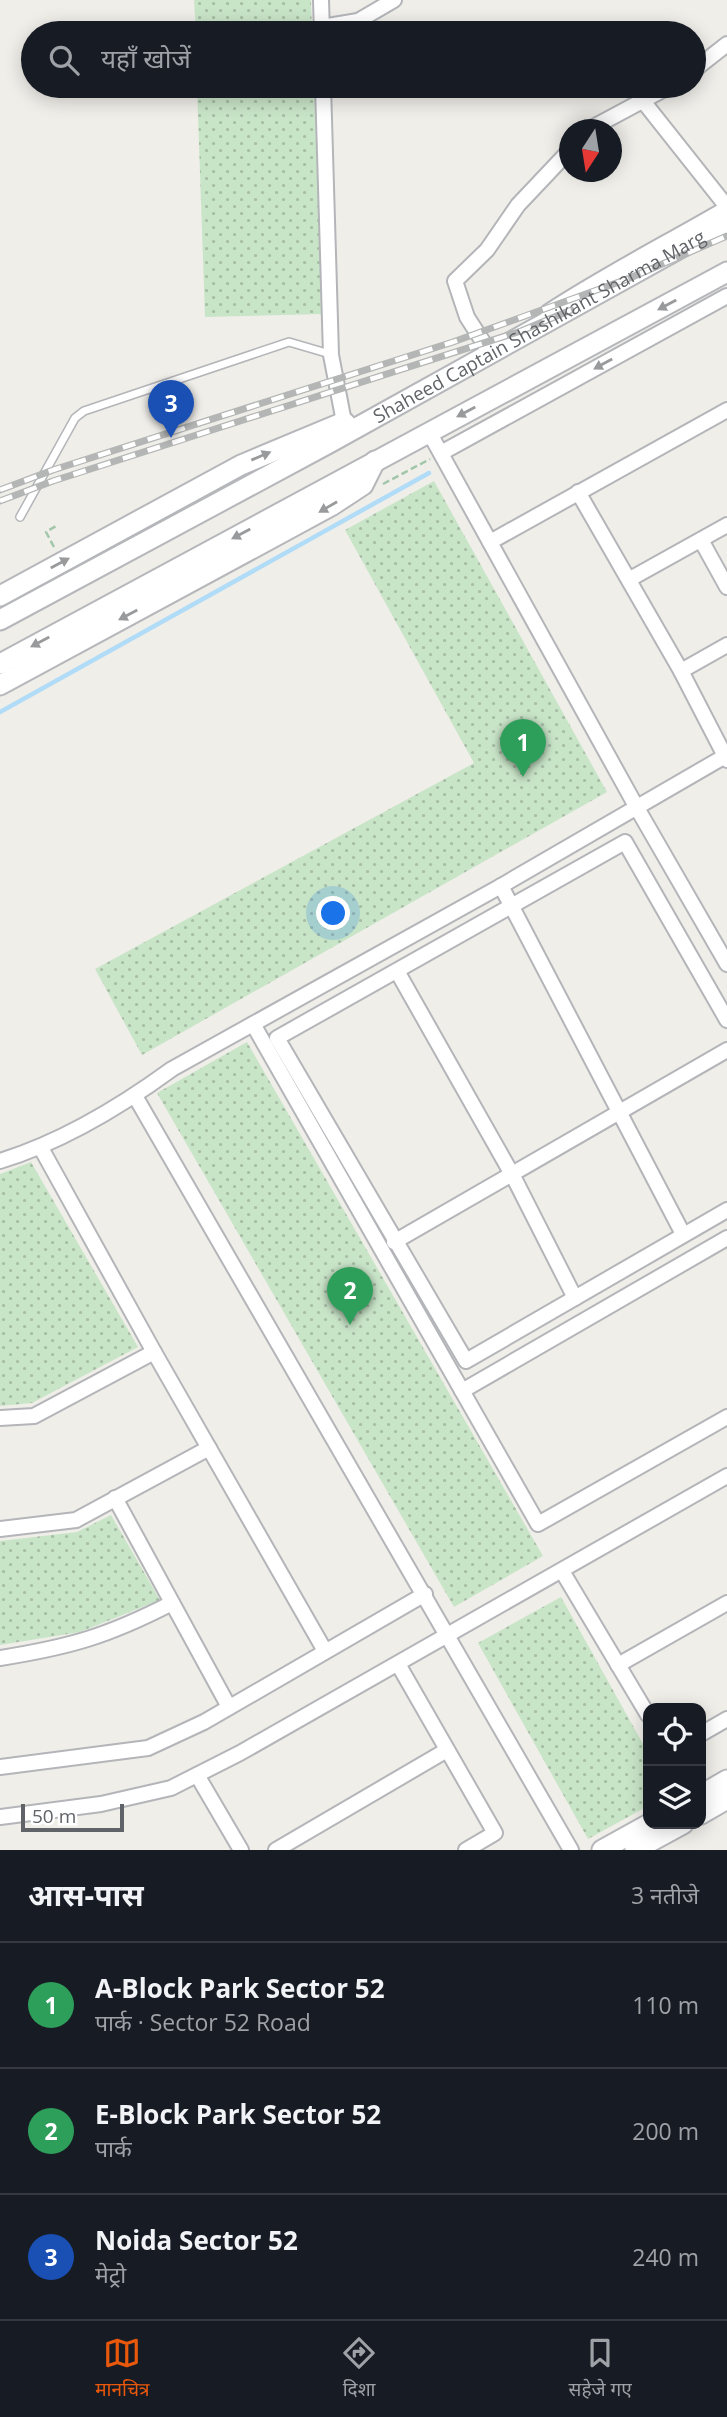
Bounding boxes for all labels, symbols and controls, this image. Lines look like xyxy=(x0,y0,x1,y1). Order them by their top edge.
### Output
search box xyxy=(21,21,706,98)
text: यहाँ खोजें xyxy=(101,40,191,76)
icon: search xyxy=(45,41,83,79)
north arrow xyxy=(559,119,622,182)
street label: Shaheed Captain Shashikant Sharma Marg xyxy=(368,224,710,429)
one-way arrow xyxy=(657,299,677,310)
one-way arrow xyxy=(593,358,612,370)
pin: 3 xyxy=(148,380,194,438)
one-way arrow xyxy=(457,406,476,418)
one-way arrow xyxy=(251,451,272,462)
one-way arrow xyxy=(318,501,337,513)
one-way arrow xyxy=(231,528,250,540)
one-way arrow xyxy=(50,557,70,569)
one-way arrow xyxy=(117,609,137,621)
one-way arrow xyxy=(31,636,50,648)
pin: 1 xyxy=(500,719,546,777)
your location xyxy=(316,896,350,930)
pin: 2 xyxy=(327,1267,373,1325)
map controls xyxy=(643,1703,706,1829)
button: locate xyxy=(643,1703,706,1766)
button: layers xyxy=(643,1766,706,1829)
scale bar xyxy=(21,1801,124,1833)
text: 50 m xyxy=(32,1803,76,1829)
text: आस-पास xyxy=(28,1874,144,1915)
text: 3 नतीजे xyxy=(631,1879,699,1911)
text: A-Block Park Sector 52 xyxy=(95,1970,385,2006)
text: 1 xyxy=(44,1989,58,2021)
text: 110 m xyxy=(632,1989,699,2021)
text: पार्क · Sector 52 Road xyxy=(95,2006,311,2038)
text: E-Block Park Sector 52 xyxy=(95,2096,381,2132)
text: 2 xyxy=(44,2115,58,2147)
text: 200 m xyxy=(632,2115,699,2147)
text: पार्क xyxy=(95,2132,132,2164)
text: Noida Sector 52 xyxy=(95,2222,298,2258)
text: 3 xyxy=(44,2241,58,2273)
text: 240 m xyxy=(632,2241,699,2273)
text: मेट्रो xyxy=(95,2258,126,2290)
tab: मानचित्र xyxy=(95,2334,150,2404)
tab: दिशा xyxy=(340,2334,378,2404)
tab: सहेजे गए xyxy=(569,2334,632,2404)

